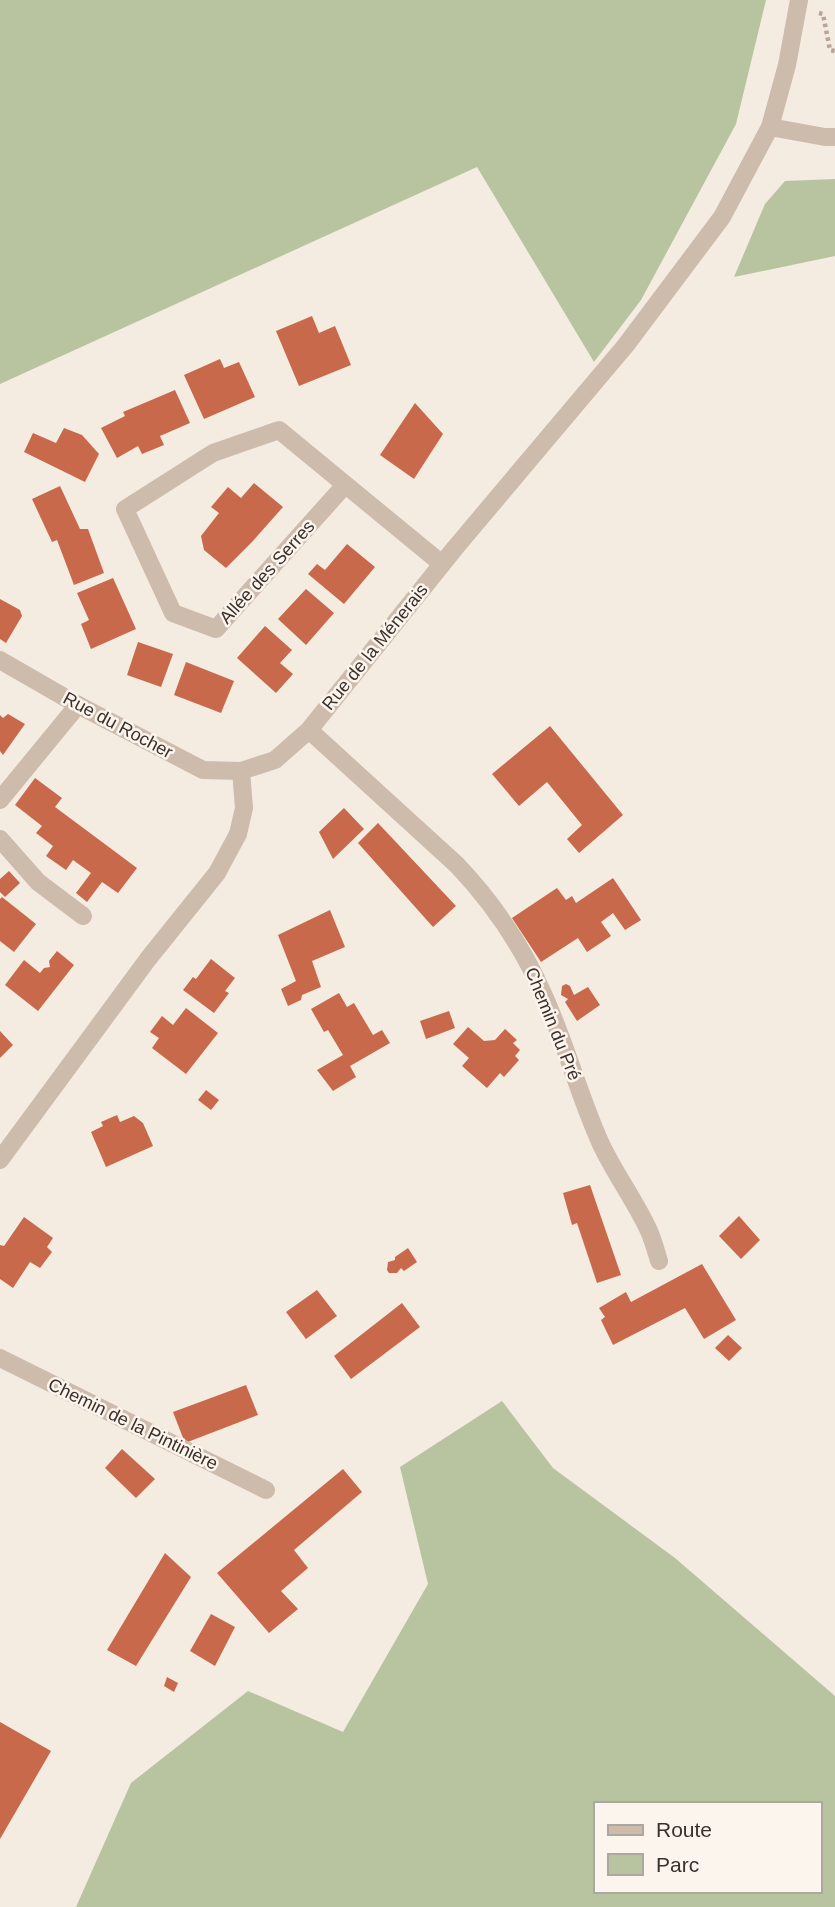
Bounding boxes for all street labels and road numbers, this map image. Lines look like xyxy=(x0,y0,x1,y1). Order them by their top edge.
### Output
street label: Allée des Serres xyxy=(215,516,319,628)
street label: Rue de la Ménerais xyxy=(318,580,432,714)
street label: Rue du Rocher xyxy=(60,688,176,762)
street label: Chemin du Pré xyxy=(521,965,585,1083)
street label: Chemin de la Pintinière xyxy=(45,1374,221,1474)

